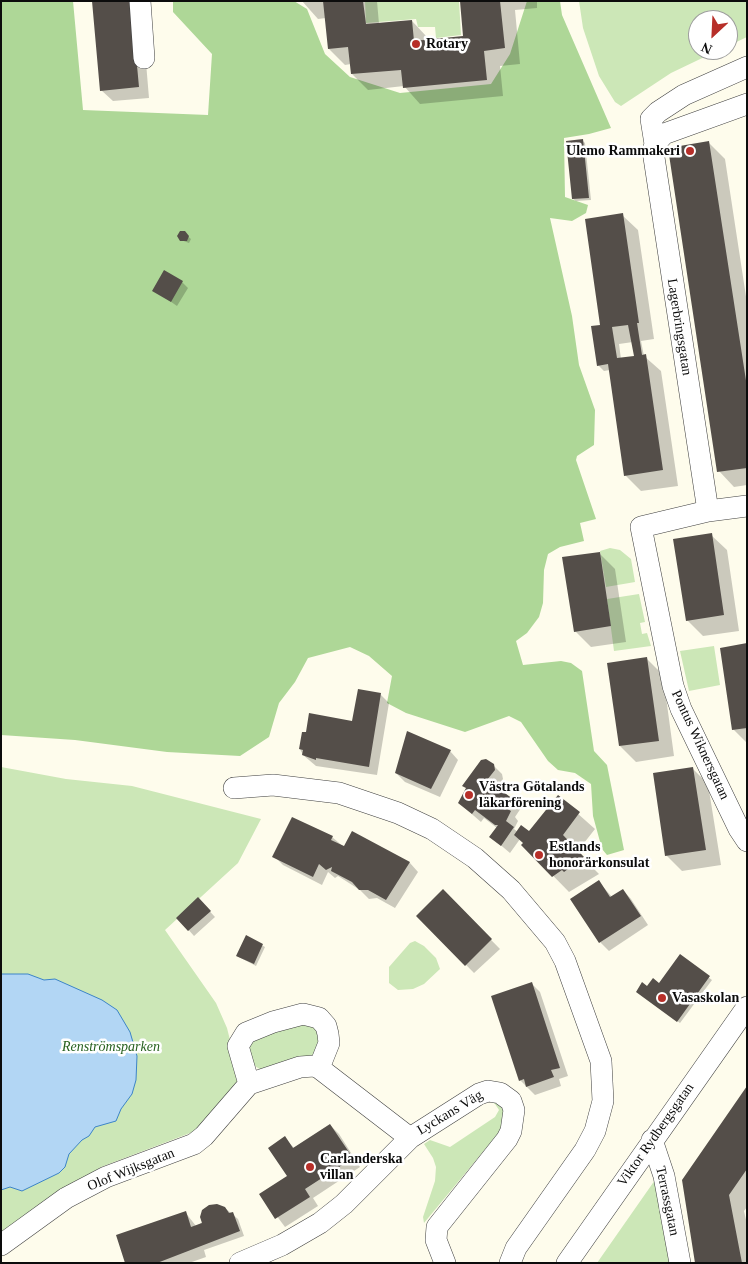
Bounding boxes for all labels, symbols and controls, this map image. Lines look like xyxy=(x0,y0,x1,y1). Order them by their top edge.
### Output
north arrow xyxy=(688,10,738,60)
place label: Rotary xyxy=(426,36,468,52)
marker: Rotary xyxy=(410,38,422,50)
text: N xyxy=(699,39,715,57)
place label: Ulemo Rammakeri xyxy=(566,143,680,159)
marker: Ulemo Rammakeri xyxy=(684,145,696,157)
street label: Lagerbringsgatan xyxy=(663,277,695,377)
street label: Pontus Wiknersgatan xyxy=(667,688,733,802)
place label: Västra Götalands läkarförening xyxy=(479,779,584,812)
marker: Västra Götalands läkarförening xyxy=(463,789,475,801)
place label: Estlands honorärkonsulat xyxy=(549,839,649,872)
marker: Estlands honorärkonsulat xyxy=(533,849,545,861)
place label: Vasaskolan xyxy=(672,990,739,1006)
marker: Vasaskolan xyxy=(656,992,668,1004)
park label: Renströmsparken xyxy=(62,1039,160,1055)
street label: Viktor Rydbergsgatan xyxy=(614,1080,698,1190)
street label: Lyckans Väg xyxy=(414,1087,486,1139)
street label: Olof Wijksgatan xyxy=(85,1145,177,1195)
place label: Carlanderska villan xyxy=(320,1151,402,1184)
marker: Carlanderska villan xyxy=(304,1161,316,1173)
street label: Terrassgatan xyxy=(651,1165,683,1237)

